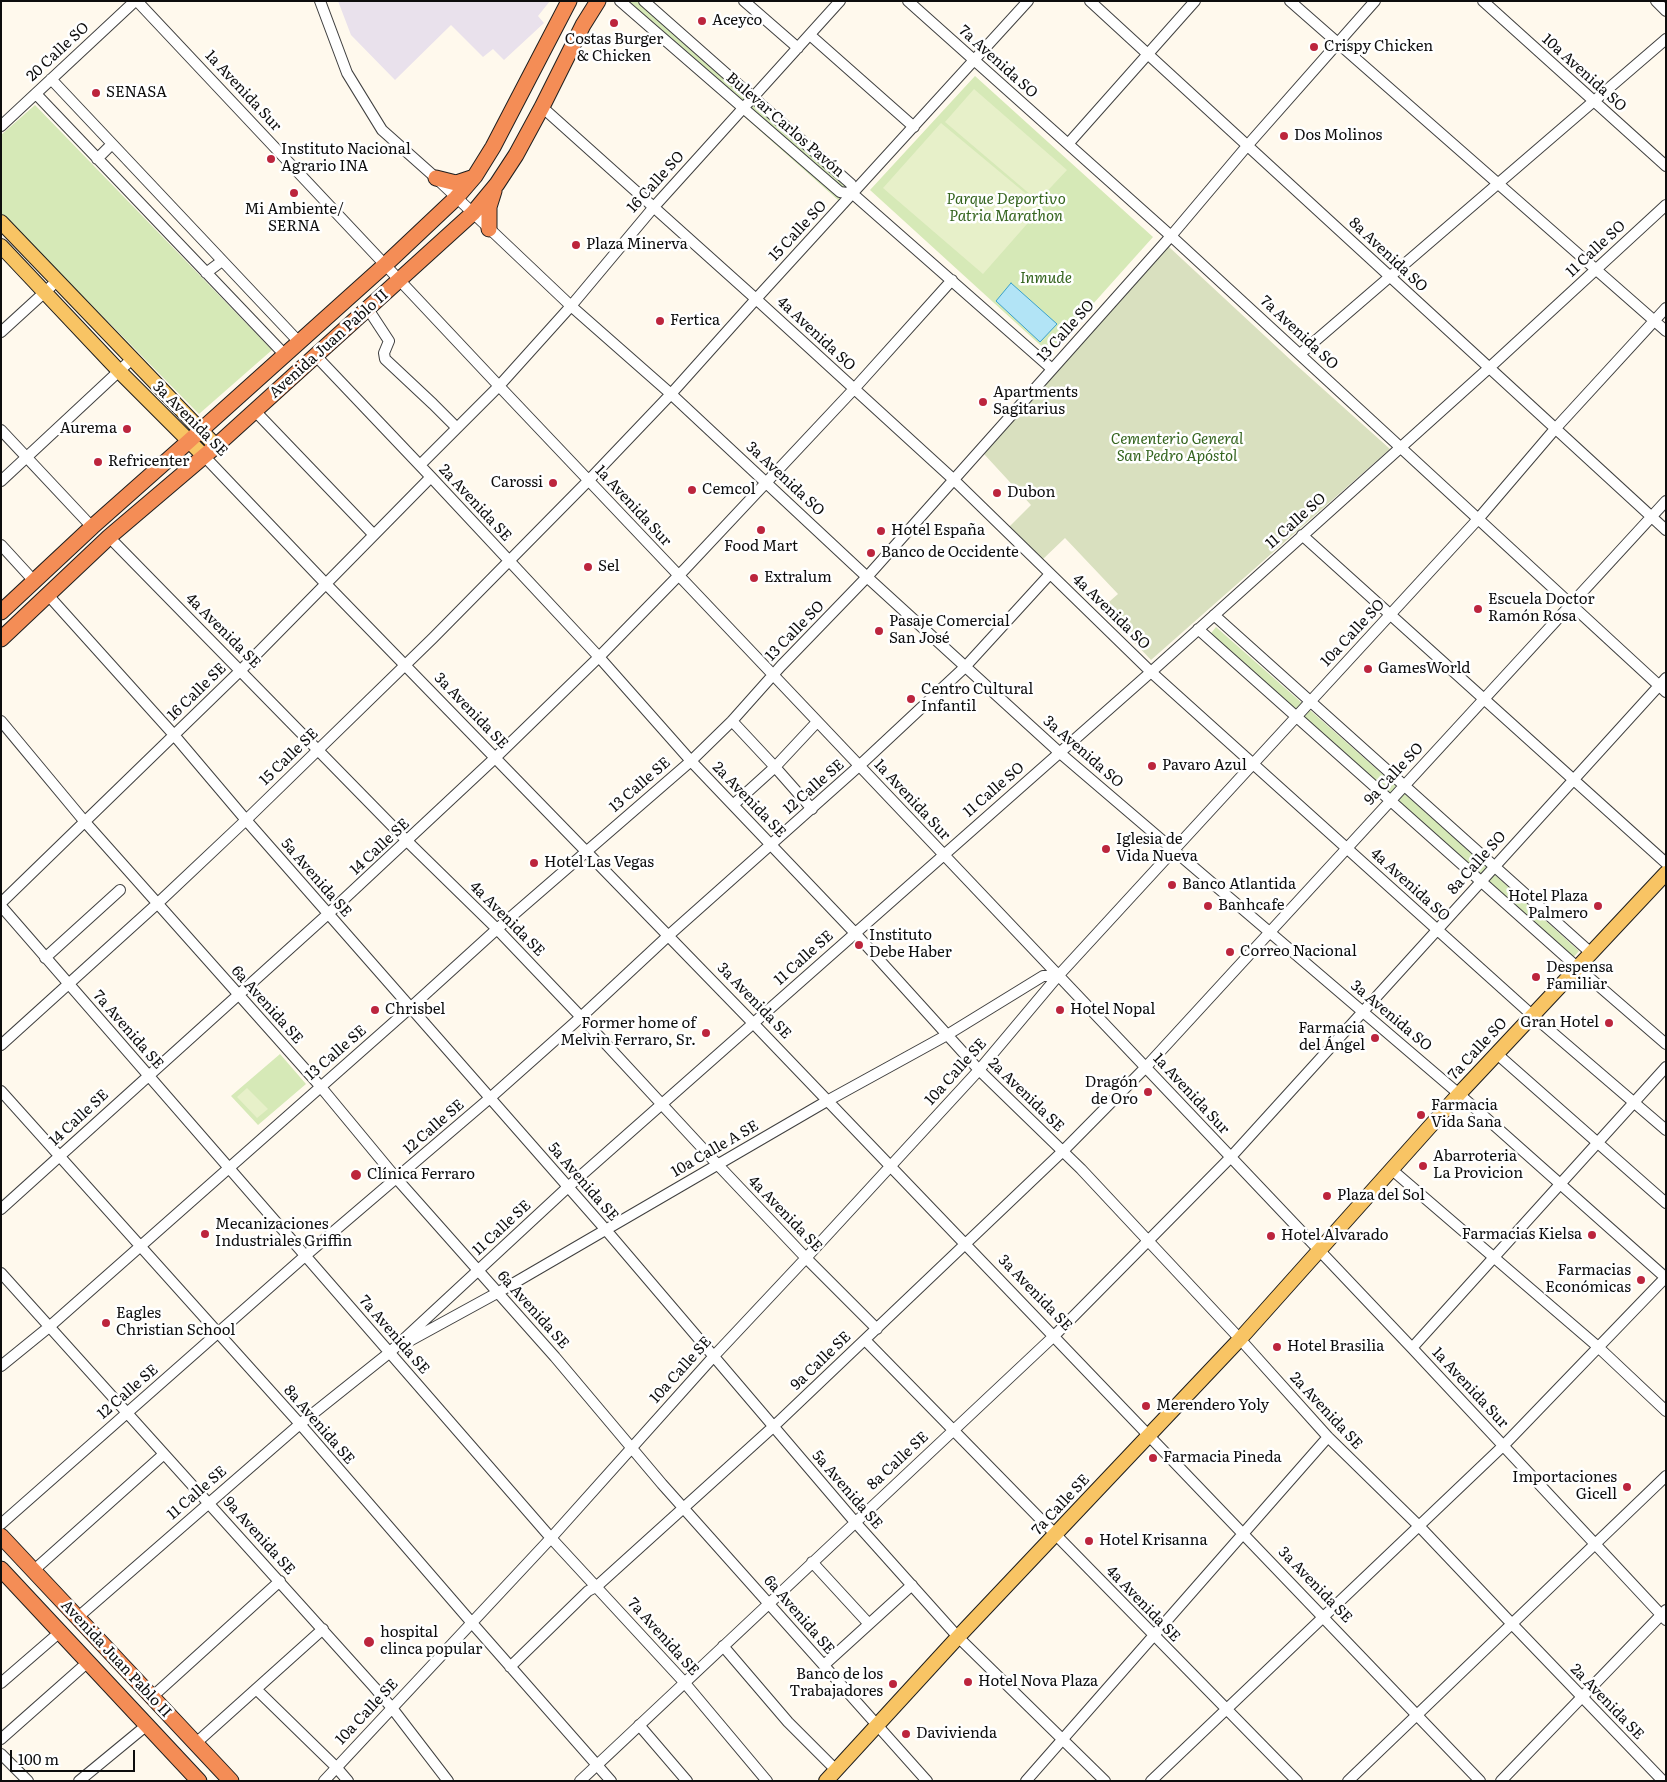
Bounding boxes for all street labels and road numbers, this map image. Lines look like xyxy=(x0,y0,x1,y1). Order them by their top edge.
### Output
street label: 20 Calle SO xyxy=(23,19,93,85)
street label: 7a Avenida SO xyxy=(955,22,1041,102)
street label: 10a Avenida SO xyxy=(1538,30,1630,116)
street label: 1a Avenida Sur xyxy=(201,47,285,135)
street label: Bulevar Carlos Pavón xyxy=(722,69,848,181)
street label: 16 Calle SO xyxy=(624,148,688,216)
street label: 15 Calle SO xyxy=(765,197,831,265)
street label: 8a Avenida SO xyxy=(1345,214,1431,296)
street label: 11 Calle SO xyxy=(1563,217,1629,281)
street label: Avenida Juan Pablo II xyxy=(266,286,392,402)
street label: 7a Avenida SO xyxy=(1256,292,1342,374)
street label: 4a Avenida SO xyxy=(773,293,859,375)
street label: 13 Calle SO xyxy=(1034,296,1098,366)
street label: 3a Avenida SE xyxy=(149,378,231,460)
street label: 3a Avenida SO xyxy=(742,438,828,520)
street label: 2a Avenida SE xyxy=(435,461,515,545)
street label: 1a Avenida Sur xyxy=(591,462,675,550)
street label: 11 Calle SO xyxy=(1262,489,1330,553)
street label: 4a Avenida SO xyxy=(1069,571,1153,653)
street label: 4a Avenida SE xyxy=(182,590,264,672)
street label: 10a Calle SO xyxy=(1317,596,1389,670)
street label: 13 Calle SO xyxy=(762,597,828,665)
street label: 16 Calle SE xyxy=(164,660,230,724)
street label: 3a Avenida SE xyxy=(430,669,512,753)
street label: 3a Avenida SO xyxy=(1039,712,1127,792)
street label: 15 Calle SE xyxy=(256,725,322,789)
street label: 9a Calle SO xyxy=(1361,739,1427,809)
street label: 13 Calle SE xyxy=(606,754,674,816)
street label: 12 Calle SE xyxy=(780,756,848,818)
street label: 1a Avenida Sur xyxy=(870,756,954,844)
street label: 2a Avenida SE xyxy=(708,758,790,842)
street label: 11 Calle SO xyxy=(960,759,1028,821)
street label: 14 Calle SE xyxy=(347,815,413,879)
street label: 8a Calle SO xyxy=(1444,828,1510,898)
street label: 5a Avenida SE xyxy=(277,835,355,921)
street label: 4a Avenida SO xyxy=(1367,845,1453,925)
street label: 4a Avenida SE xyxy=(466,878,548,960)
street label: 11 Calle SE xyxy=(771,927,837,989)
street label: 3a Avenida SE xyxy=(713,959,795,1043)
street label: 6a Avenida SE xyxy=(227,962,307,1048)
street label: 3a Avenida SO xyxy=(1347,977,1435,1055)
street label: 7a Avenida SE xyxy=(89,987,167,1073)
street label: 7a Calle SO xyxy=(1445,1014,1511,1084)
street label: 13 Calle SE xyxy=(302,1022,370,1084)
street label: 10a Calle SE xyxy=(921,1035,991,1109)
street label: 1a Avenida Sur xyxy=(1149,1050,1233,1138)
street label: 2a Avenida SE xyxy=(984,1054,1068,1136)
street label: 14 Calle SE xyxy=(46,1086,112,1150)
street label: 12 Calle SE xyxy=(400,1096,468,1158)
street label: 10a Calle A SE xyxy=(668,1117,762,1181)
street label: 5a Avenida SE xyxy=(544,1139,622,1225)
street label: 4a Avenida SE xyxy=(744,1172,826,1256)
street label: 11 Calle SE xyxy=(469,1197,535,1259)
street label: 3a Avenida SE xyxy=(994,1251,1076,1335)
street label: 6a Avenida SE xyxy=(493,1267,573,1353)
street label: 7a Avenida SE xyxy=(355,1292,433,1378)
street label: 9a Calle SE xyxy=(787,1328,855,1394)
street label: 10a Calle SE xyxy=(646,1333,716,1407)
street label: 1a Avenida Sur xyxy=(1428,1344,1512,1432)
street label: 12 Calle SE xyxy=(94,1361,162,1423)
street label: 2a Avenida SE xyxy=(1286,1369,1366,1453)
street label: 8a Avenida SE xyxy=(280,1382,358,1468)
street label: 8a Calle SE xyxy=(864,1428,932,1494)
street label: 5a Avenida SE xyxy=(808,1447,886,1533)
street label: 11 Calle SE xyxy=(164,1462,230,1524)
street label: 7a Calle SE xyxy=(1028,1471,1094,1539)
street label: 9a Avenida SE xyxy=(219,1493,299,1579)
street label: 3a Avenida SE xyxy=(1274,1543,1356,1627)
street label: 4a Avenida SE xyxy=(1102,1562,1184,1646)
street label: 6a Avenida SE xyxy=(760,1572,838,1658)
street label: 7a Avenida SE xyxy=(623,1594,703,1680)
street label: Avenida Juan Pablo II xyxy=(57,1597,175,1721)
street label: 2a Avenida SE xyxy=(1566,1660,1648,1744)
street label: 10a Calle SE xyxy=(332,1675,402,1749)

